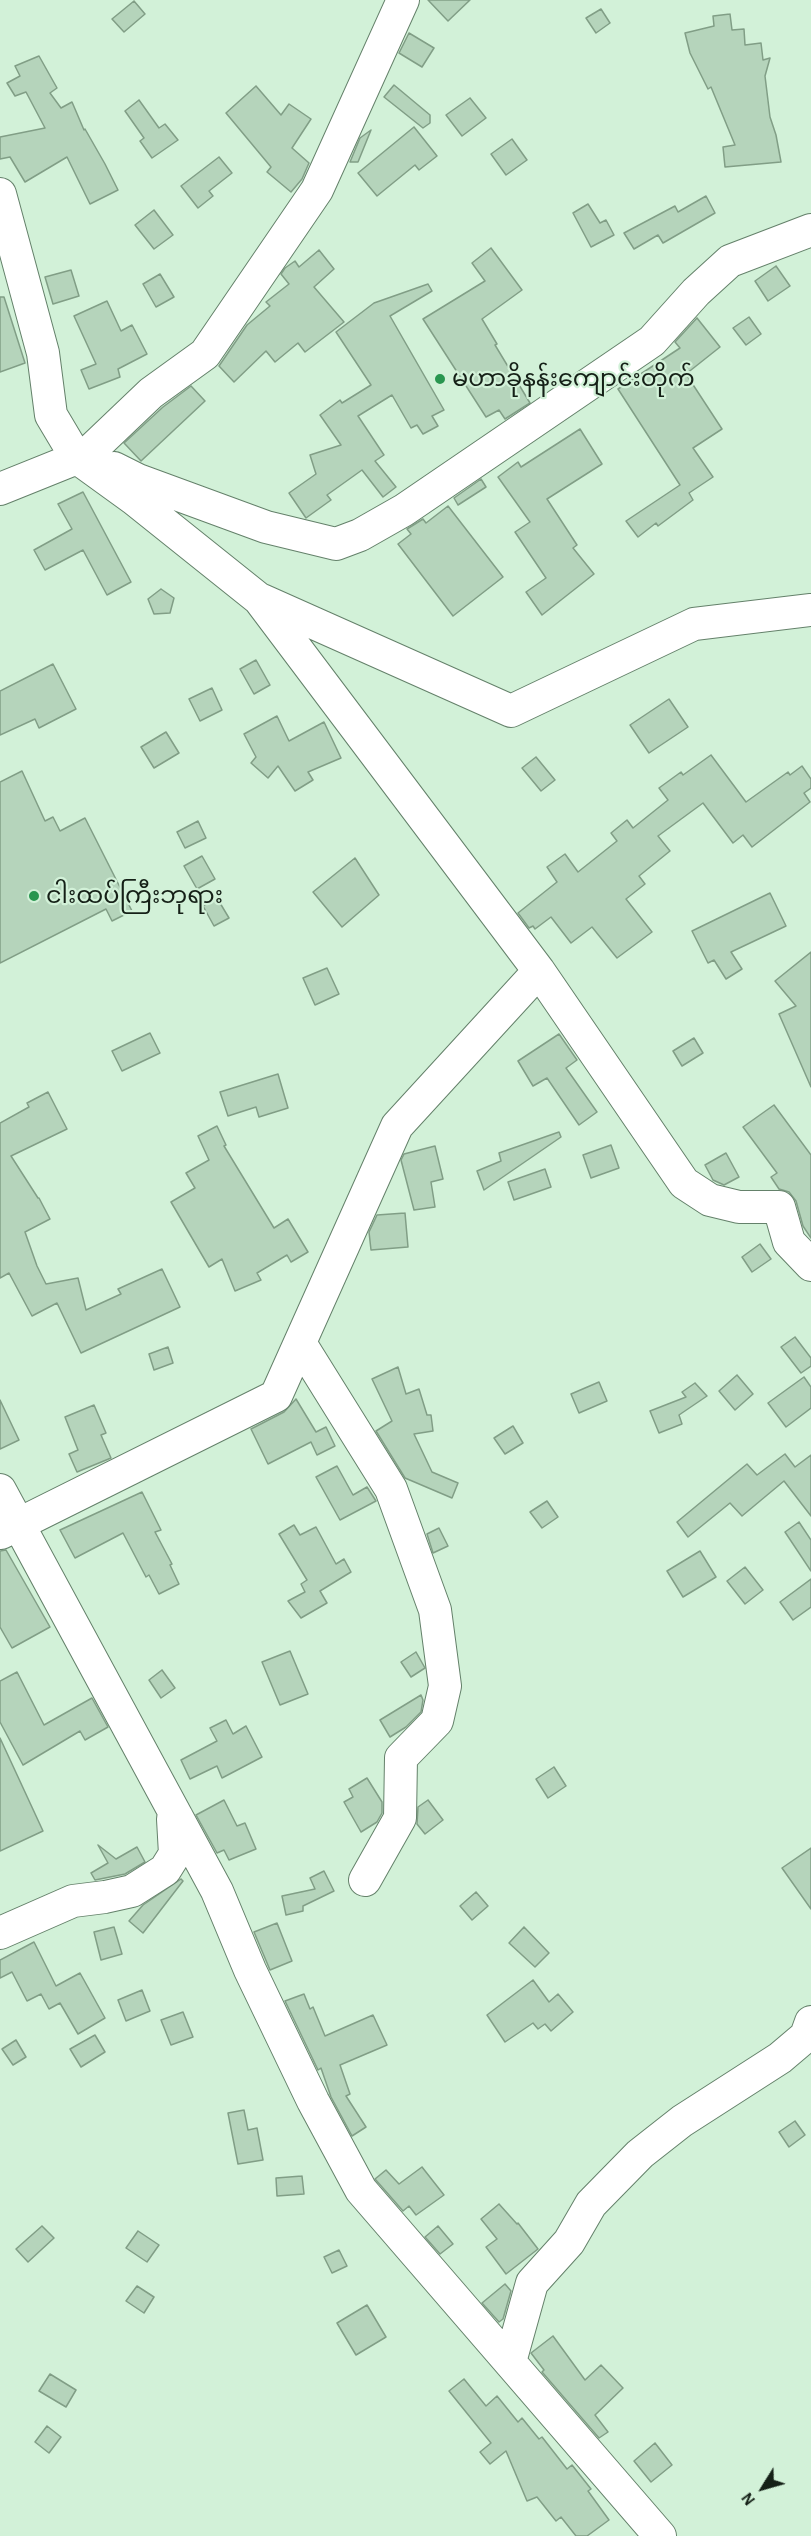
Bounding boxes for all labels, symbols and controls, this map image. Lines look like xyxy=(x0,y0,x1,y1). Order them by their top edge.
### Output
place label: မဟာခိုနန်းကျောင်းတိုက် xyxy=(452,365,695,393)
marker: မဟာခိုနန်းကျောင်းတိုက် xyxy=(433,372,447,386)
place label: ငါးထပ်ကြီးဘုရား xyxy=(46,882,223,910)
marker: ငါးထပ်ကြီးဘုရား xyxy=(27,889,41,903)
north arrow xyxy=(733,2458,793,2518)
text: N xyxy=(739,2490,758,2508)

